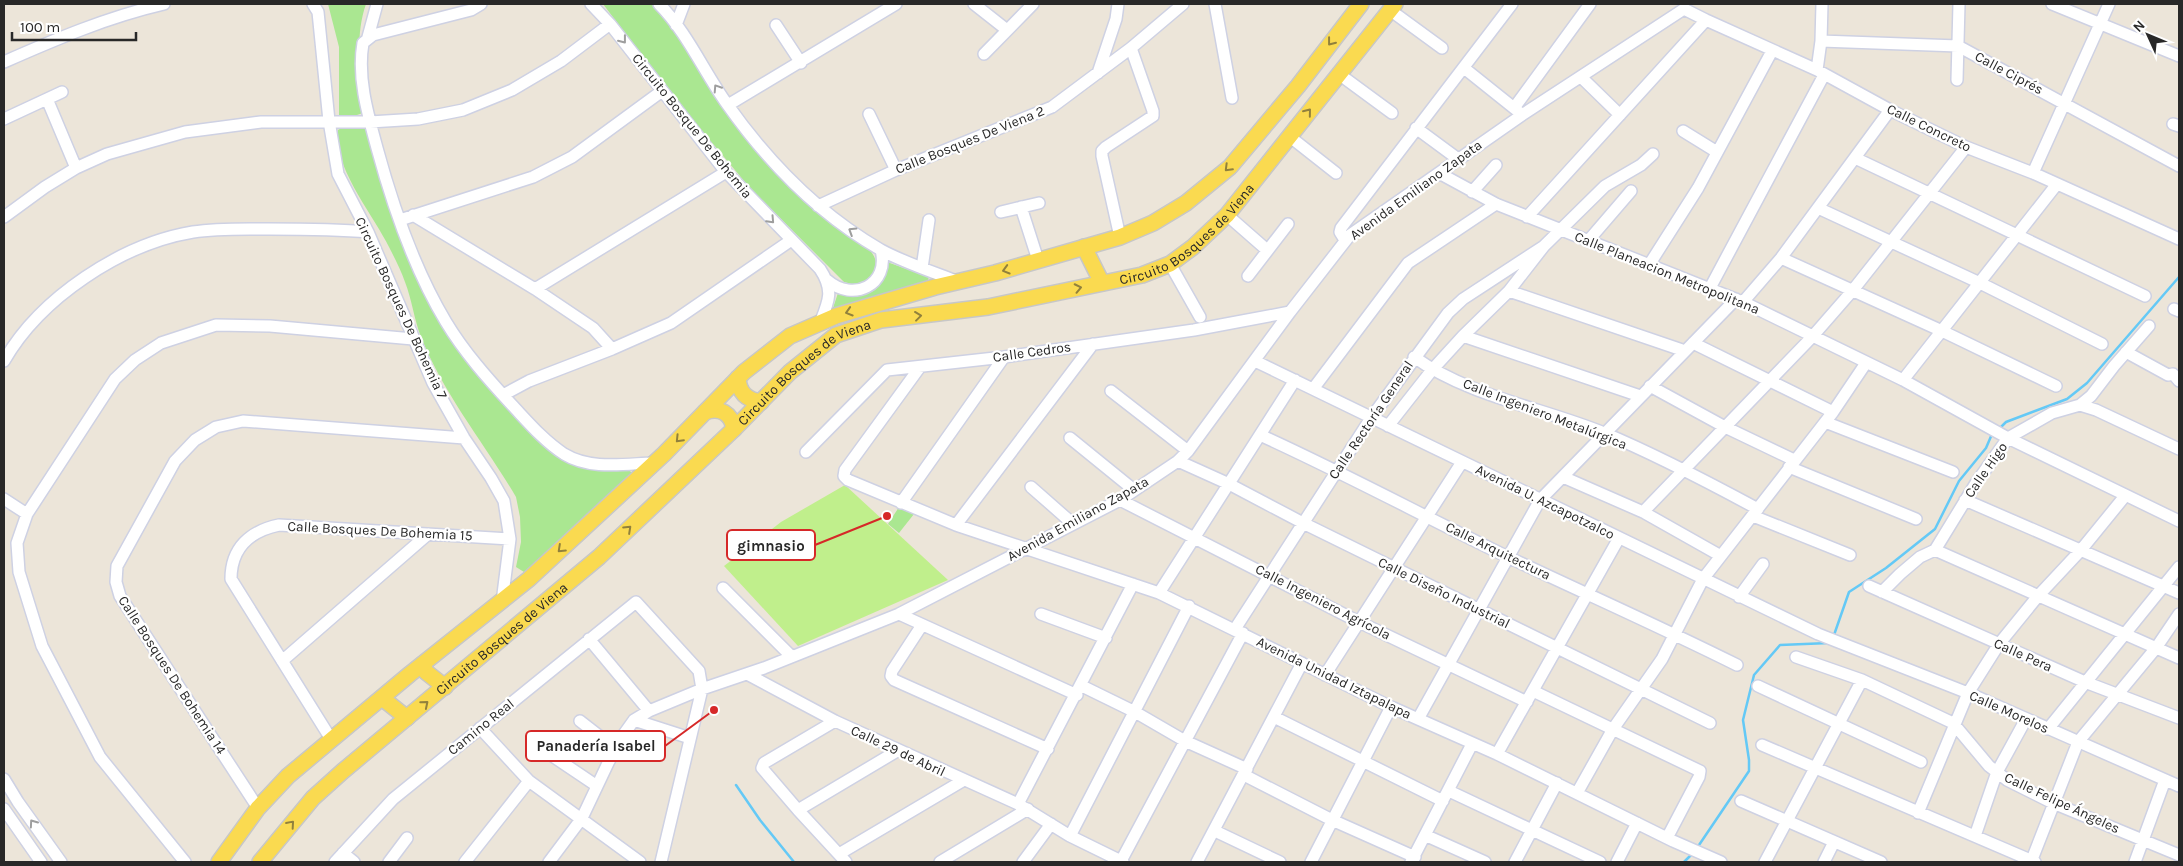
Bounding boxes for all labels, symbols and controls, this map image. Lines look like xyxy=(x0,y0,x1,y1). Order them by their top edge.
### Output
scale bar xyxy=(12,10,136,42)
north arrow xyxy=(2123,10,2173,60)
text: N xyxy=(2129,17,2149,36)
text: 100 m xyxy=(20,18,60,36)
one-way arrow xyxy=(617,34,625,43)
one-way arrow xyxy=(1328,36,1337,46)
street label: Calle Ciprés xyxy=(1972,48,2046,98)
street label: Circuito Bosque De Bohemia xyxy=(628,50,756,202)
one-way arrow xyxy=(714,85,723,94)
street label: Calle Concreto xyxy=(1884,100,1974,156)
street label: Calle Bosques De Viena 2 xyxy=(893,102,1047,178)
one-way arrow xyxy=(1303,109,1311,118)
street label: Avenida Emiliano Zapata xyxy=(1347,136,1485,244)
one-way arrow xyxy=(1225,163,1234,172)
street label: Circuito Bosques de Viena xyxy=(1118,180,1258,288)
street label: Circuito Bosques De Bohemia 7 xyxy=(351,214,451,402)
one-way arrow xyxy=(765,214,774,223)
one-way arrow xyxy=(848,228,857,237)
street label: Calle Planeacion Metropolitana xyxy=(1572,228,1762,318)
one-way arrow xyxy=(1002,264,1011,274)
one-way arrow xyxy=(1074,284,1083,294)
one-way arrow xyxy=(846,307,854,317)
one-way arrow xyxy=(914,311,922,322)
street label: Circuito Bosques de Viena xyxy=(734,315,873,429)
street label: Calle Cedros xyxy=(992,338,1072,366)
street label: Calle Rectoría General xyxy=(1325,357,1417,483)
street label: Calle Ingeniero Metalúrgica xyxy=(1461,375,1629,453)
one-way arrow xyxy=(676,433,685,442)
street label: Calle Higo xyxy=(1961,439,2011,501)
street label: Avenida U. Azcapotzalco xyxy=(1473,461,1617,543)
street label: Avenida Emiliano Zapata xyxy=(1004,473,1152,565)
street label: Calle Bosques De Bohemia 15 xyxy=(287,518,473,544)
street label: Calle Arquitectura xyxy=(1443,518,1553,584)
one-way arrow xyxy=(622,526,631,535)
callout: gimnasio xyxy=(727,530,815,560)
text: gimnasio xyxy=(737,537,805,555)
one-way arrow xyxy=(557,543,566,552)
street label: Calle Diseño Industrial xyxy=(1375,554,1513,632)
street label: Calle Ingeniero Agrícola xyxy=(1252,560,1394,644)
street label: Circuito Bosques de Viena xyxy=(432,579,571,698)
street label: Calle Bosques De Bohemia 14 xyxy=(114,593,230,758)
street label: Avenida Unidad Iztapalapa xyxy=(1254,633,1414,723)
street label: Calle Pera xyxy=(1991,635,2055,675)
street label: Calle Morelos xyxy=(1967,687,2051,737)
street label: Camino Real xyxy=(444,695,518,759)
one-way arrow xyxy=(419,701,428,709)
street label: Calle 29 de Abril xyxy=(848,722,948,780)
callout: Panadería Isabel xyxy=(526,731,665,761)
text: Panadería Isabel xyxy=(536,737,656,755)
street label: Calle Felipe Ángeles xyxy=(2001,768,2123,837)
one-way arrow xyxy=(30,819,39,829)
one-way arrow xyxy=(285,821,294,830)

